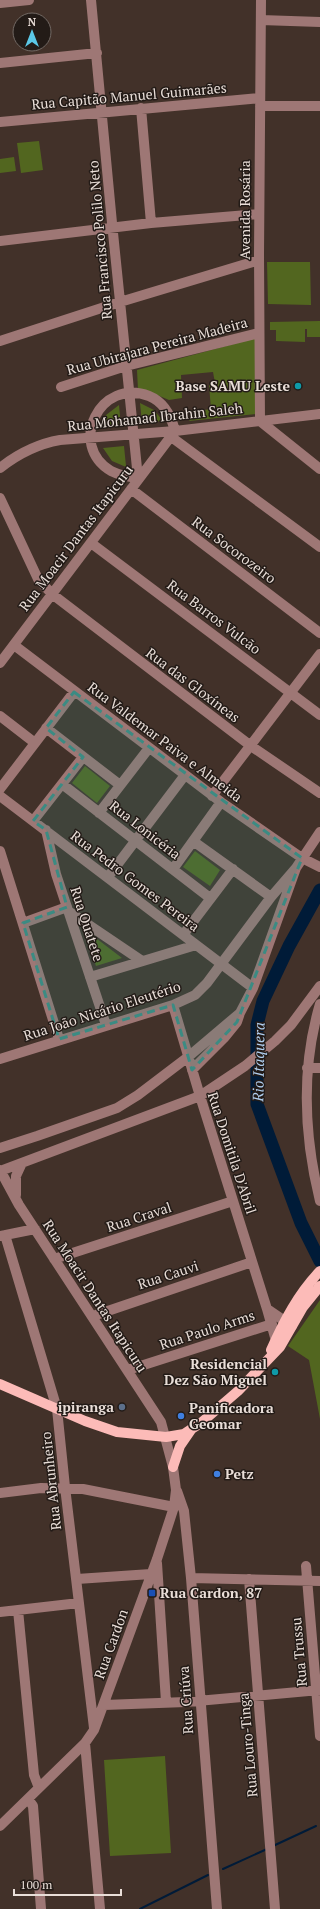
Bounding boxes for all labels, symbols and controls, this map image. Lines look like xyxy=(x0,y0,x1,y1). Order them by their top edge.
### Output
north arrow xyxy=(12,12,52,52)
text: N xyxy=(28,15,37,29)
street label: Rua Capitão Manuel Guimarães xyxy=(31,78,227,114)
street label: Rua Francisco Polilo Neto xyxy=(83,159,116,320)
street label: Avenida Rosária xyxy=(235,160,254,260)
street label: Rua Ubirajara Pereira Madeira xyxy=(64,312,249,379)
place label: Base SAMU Leste xyxy=(176,376,290,395)
marker: Base SAMU Leste xyxy=(293,381,303,391)
street label: Rua Mohamad Ibrahin Saleh xyxy=(66,398,244,435)
street label: Rua Moacir Dantas Itapicuru xyxy=(14,461,137,615)
street label: Rua Socorozeiro xyxy=(188,512,280,588)
street label: Rua Barros Vulcão xyxy=(164,575,265,658)
street label: Rua das Gloxíneas xyxy=(142,643,244,726)
street label: Rua Valdemar Paiva e Almeida xyxy=(84,677,246,806)
street label: Rua Lonicéria xyxy=(106,796,185,863)
street label: Rua Pedro Gomes Pereira xyxy=(67,826,204,935)
street label: Rua Quatete xyxy=(66,884,108,964)
street label: Rua João Nicário Eleutério xyxy=(21,976,183,1045)
water label: Rio Itaquera xyxy=(247,1022,269,1103)
street label: Rua Domitila D'Abril xyxy=(204,1089,261,1216)
street label: Rua Craval xyxy=(104,1197,174,1236)
street label: Rua Moacir Dantas Itapicuru xyxy=(39,1216,152,1376)
street label: Rua Cauvi xyxy=(135,1256,201,1293)
street label: Rua Paulo Arms xyxy=(157,1305,257,1354)
place label: Residencial Dez São Miguel xyxy=(164,1354,267,1389)
marker: Residencial Dez São Miguel xyxy=(270,1367,280,1377)
place label: ipiranga xyxy=(58,1397,114,1416)
place label: Panificadora Geomar xyxy=(189,1398,274,1433)
marker: ipiranga xyxy=(117,1402,127,1412)
marker: Panificadora Geomar xyxy=(176,1411,186,1421)
street label: Rua Abrunheiro xyxy=(36,1431,65,1531)
place label: Petz xyxy=(225,1464,254,1483)
marker: Petz xyxy=(212,1469,222,1479)
place label: Rua Cardon, 87 xyxy=(160,1583,262,1602)
marker: Rua Cardon, 87 xyxy=(147,1588,157,1598)
street label: Rua Cardon xyxy=(89,1606,132,1681)
street label: Rua Trussu xyxy=(286,1617,311,1687)
street label: Rua Criúva xyxy=(174,1665,197,1735)
street label: Rua Louro-Tinga xyxy=(233,1692,262,1798)
scale bar xyxy=(14,1871,121,1897)
text: 100 m xyxy=(20,1877,53,1892)

